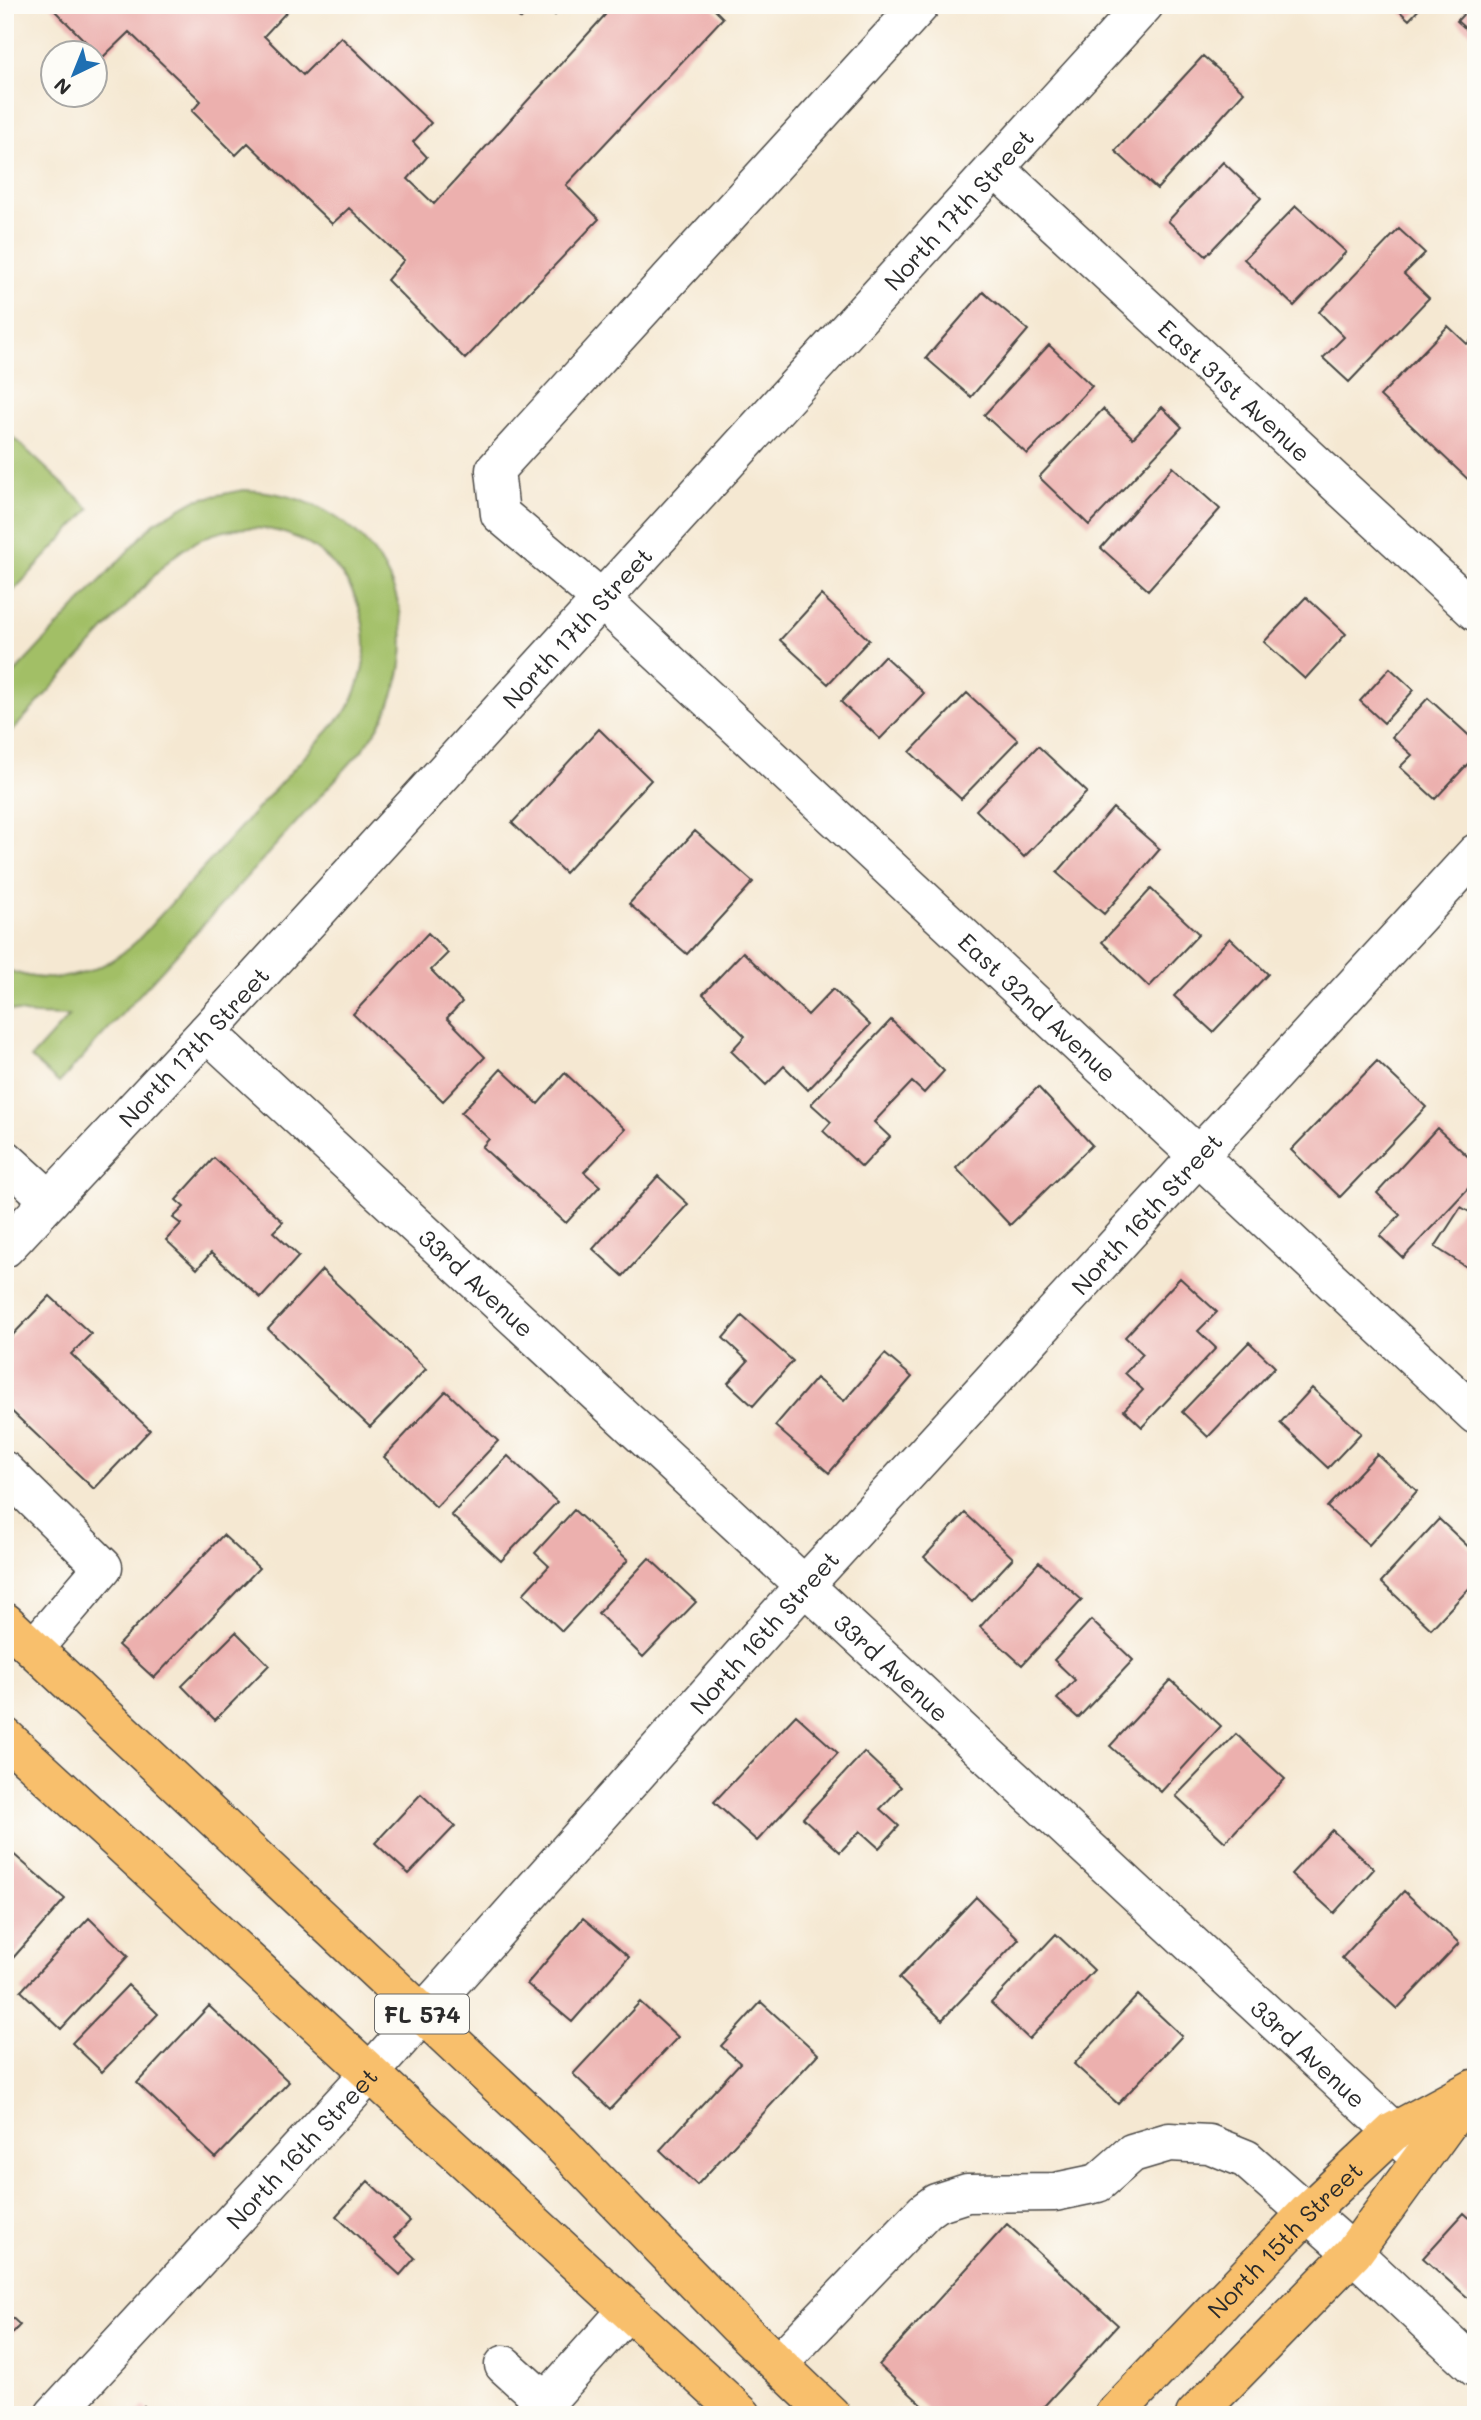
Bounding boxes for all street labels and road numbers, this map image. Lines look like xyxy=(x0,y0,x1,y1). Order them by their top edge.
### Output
street label: North 17th Street xyxy=(876,122,1040,296)
street label: East 31st Avenue xyxy=(1153,312,1318,468)
street label: North 17th Street xyxy=(495,540,658,714)
street label: East 32nd Avenue xyxy=(952,925,1124,1088)
street label: North 17th Street xyxy=(111,959,275,1133)
street label: North 16th Street xyxy=(1064,1125,1228,1301)
street label: 33rd Avenue xyxy=(413,1221,541,1343)
street label: North 16th Street xyxy=(682,1543,845,1720)
street label: 33rd Avenue xyxy=(828,1606,956,1728)
street label: 33rd Avenue xyxy=(1245,1992,1373,2114)
road number: FL 574 xyxy=(375,1994,469,2034)
street label: North 16th Street xyxy=(219,2060,383,2235)
street label: North 15th Street xyxy=(1200,2154,1369,2324)

